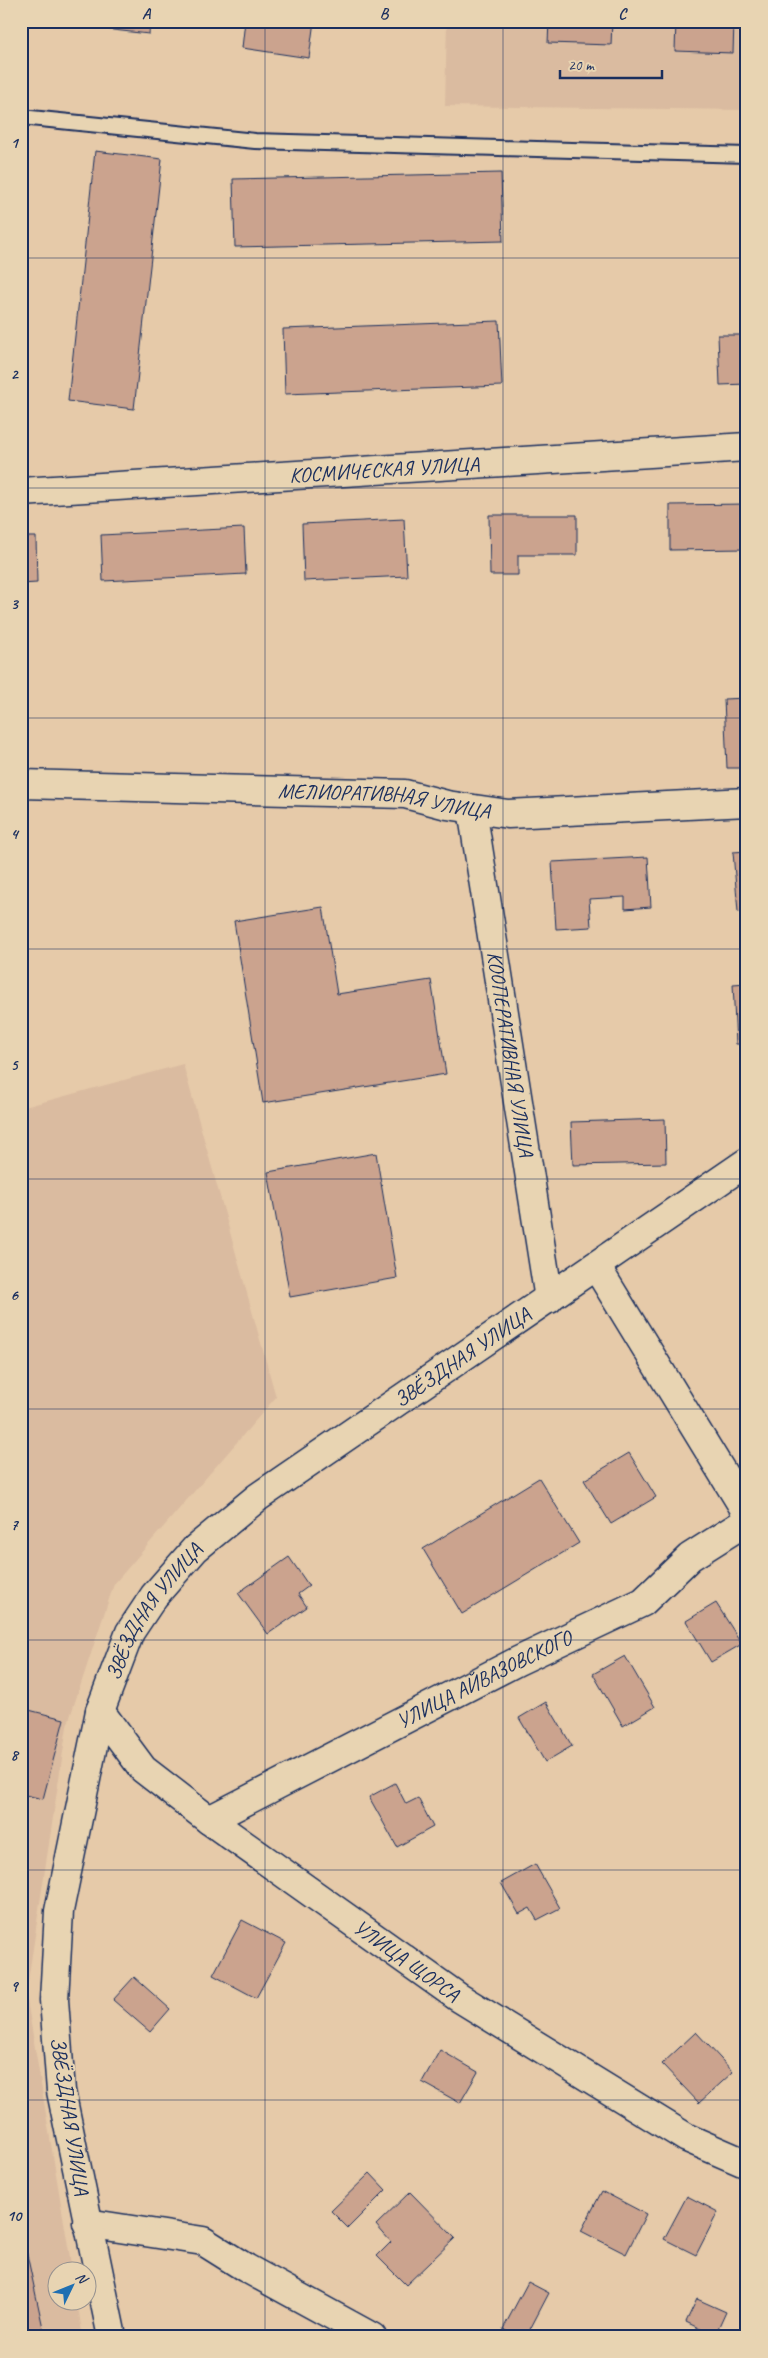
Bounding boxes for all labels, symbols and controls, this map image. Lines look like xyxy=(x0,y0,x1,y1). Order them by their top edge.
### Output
text: A xyxy=(142,4,152,24)
text: B xyxy=(380,4,390,24)
text: C xyxy=(618,4,628,24)
scale bar xyxy=(560,48,663,80)
text: 20 m xyxy=(568,56,595,75)
text: 1 xyxy=(10,133,19,153)
text: 2 xyxy=(10,364,19,384)
street label: КОСМИЧЕСКАЯ УЛИЦА xyxy=(289,451,480,488)
text: 3 xyxy=(10,594,19,614)
street label: МЕЛИОРАТИВНАЯ УЛИЦА xyxy=(278,778,493,824)
text: 4 xyxy=(10,824,19,844)
street label: КООПЕРАТИВНАЯ УЛИЦА xyxy=(482,950,540,1160)
text: 5 xyxy=(11,1055,20,1075)
text: 6 xyxy=(10,1285,19,1305)
street label: ЗВЁЗДНАЯ УЛИЦА xyxy=(389,1301,536,1413)
text: 7 xyxy=(10,1515,19,1535)
street label: ЗВЁЗДНАЯ УЛИЦА xyxy=(100,1537,208,1684)
street label: УЛИЦА АЙВАЗОВСКОГО xyxy=(392,1624,578,1734)
text: 8 xyxy=(10,1745,19,1765)
street label: УЛИЦА ЩОРСА xyxy=(349,1914,465,2007)
text: 9 xyxy=(10,1976,19,1996)
street label: ЗВЁЗДНАЯ УЛИЦА xyxy=(45,2035,95,2197)
text: 10 xyxy=(7,2206,23,2226)
north arrow xyxy=(48,2260,98,2310)
text: N xyxy=(72,2269,92,2288)

